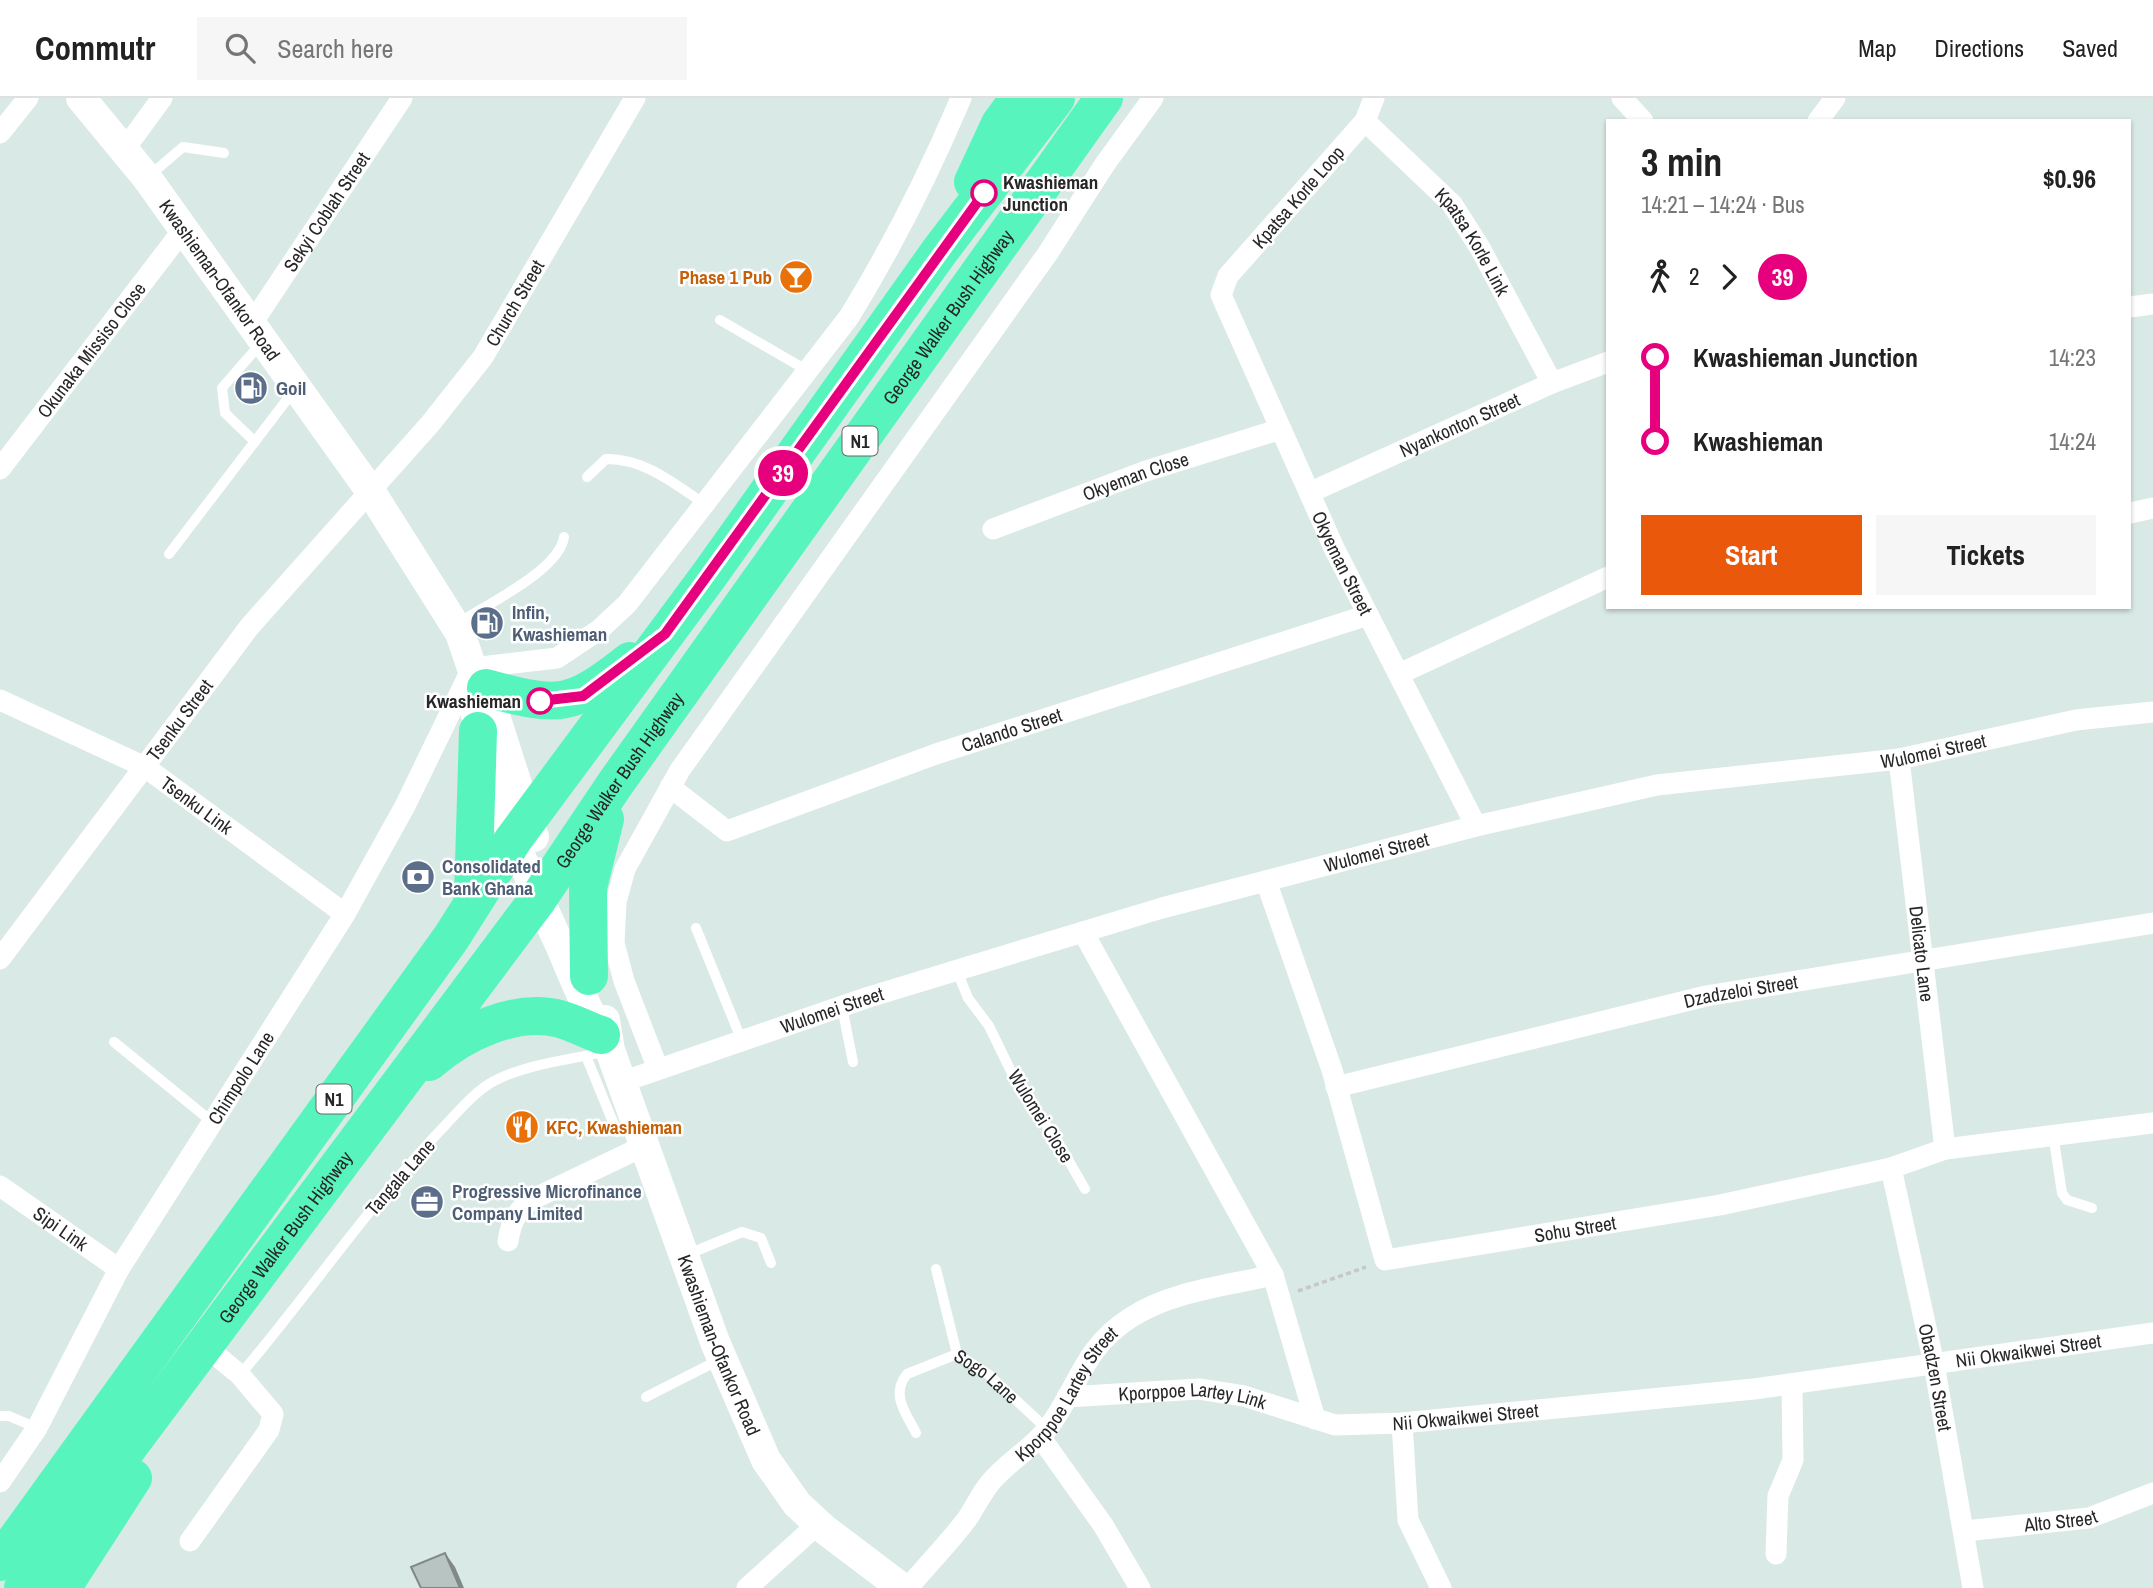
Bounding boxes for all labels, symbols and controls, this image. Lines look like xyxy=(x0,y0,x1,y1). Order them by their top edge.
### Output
search box xyxy=(197,17,687,80)
text: Commutr xyxy=(35,26,155,70)
icon: search xyxy=(221,29,259,67)
text: Search here xyxy=(277,31,393,66)
text: Map xyxy=(1858,32,1896,64)
text: Directions xyxy=(1934,32,2024,64)
text: Saved xyxy=(2062,32,2118,64)
text: 3 min xyxy=(1641,137,1722,188)
street label: Kpatsa Korle Loop xyxy=(1246,140,1350,254)
street label: Sekyi Coblah Street xyxy=(277,146,376,277)
text: $0.96 xyxy=(2043,161,2096,196)
place label: Kwashieman Junction xyxy=(1003,169,1098,217)
marker: Kwashieman Junction xyxy=(971,180,997,206)
street label: Kpatsa Korle Link xyxy=(1429,182,1516,300)
text: 14:21 – 14:24 · Bus xyxy=(1641,189,1805,220)
street label: Kwashieman-Ofankor Road xyxy=(153,194,286,366)
street label: George Walker Bush Highway xyxy=(877,224,1019,410)
street label: Church Street xyxy=(479,254,551,351)
bar icon: Phase 1 Pub xyxy=(777,258,815,296)
icon: walk xyxy=(1641,258,1679,296)
icon: forward xyxy=(1710,258,1748,296)
text: 2 xyxy=(1689,261,1700,292)
text: 39 xyxy=(1772,261,1793,293)
place label: Phase 1 Pub xyxy=(679,264,772,290)
street label: Okunaka Missiso Close xyxy=(31,277,152,423)
text: Kwashieman Junction xyxy=(1693,340,1918,375)
text: 14:23 xyxy=(2049,342,2096,373)
fuel station icon: Goil xyxy=(232,369,270,407)
place label: Goil xyxy=(276,375,306,401)
street label: Nyankonton Street xyxy=(1395,386,1524,463)
text: Kwashieman xyxy=(1693,424,1823,459)
road number: N1 xyxy=(842,426,878,456)
text: 14:24 xyxy=(2049,426,2096,457)
street label: Okyeman Close xyxy=(1079,446,1192,507)
line badge: 39 xyxy=(752,450,814,496)
text: 39 xyxy=(772,457,794,489)
street label: Okyeman Street xyxy=(1306,507,1379,620)
button: Start xyxy=(1641,515,1862,595)
button: Tickets xyxy=(1876,515,2096,595)
place label: Infin, Kwashieman xyxy=(512,599,607,647)
fuel station icon: Infin, Kwashieman xyxy=(468,604,506,642)
street label: Tsenku Street xyxy=(140,673,219,766)
street label: George Walker Bush Highway xyxy=(549,687,690,874)
place label: Kwashieman xyxy=(426,688,521,714)
marker: Kwashieman xyxy=(527,688,553,714)
street label: Calando Street xyxy=(958,701,1066,758)
street label: Wulomei Street xyxy=(1879,727,1989,774)
street label: Tsenku Link xyxy=(155,770,238,840)
street label: Wulomei Street xyxy=(1321,826,1432,878)
place label: Consolidated Bank Ghana xyxy=(442,853,541,901)
bank icon: Consolidated Bank Ghana xyxy=(399,858,437,896)
street label: Delicato Lane xyxy=(1903,904,1941,1003)
street label: Dzadzeloi Street xyxy=(1681,968,1800,1014)
street label: Wulomei Street xyxy=(777,980,887,1040)
street label: Chimpolo Lane xyxy=(201,1026,280,1129)
street label: Wulomei Close xyxy=(1002,1064,1080,1168)
road number: N1 xyxy=(316,1084,352,1114)
restaurant icon: KFC, Kwashieman xyxy=(503,1108,541,1146)
place label: KFC, Kwashieman xyxy=(546,1114,682,1140)
street label: Tangala Lane xyxy=(359,1133,441,1221)
street label: George Walker Bush Highway xyxy=(212,1145,358,1329)
place label: Progressive Microfinance Company Limited xyxy=(452,1178,642,1226)
office icon: Progressive Microfinance Company Limited xyxy=(408,1183,446,1221)
street label: Sipi Link xyxy=(28,1200,94,1257)
street label: Sohu Street xyxy=(1532,1209,1618,1248)
street label: Kwashieman-Ofankor Road xyxy=(672,1251,767,1439)
street label: Kporppoe Lartey Street xyxy=(1009,1320,1123,1467)
street label: Obadzen Street xyxy=(1912,1321,1959,1434)
street label: Nii Okwaikwei Street xyxy=(1954,1327,2103,1374)
street label: Sogo Lane xyxy=(949,1343,1025,1409)
street label: Kporppoe Lartey Link xyxy=(1118,1376,1270,1415)
street label: Nii Okwaikwei Street xyxy=(1392,1397,1540,1436)
street label: Alto Street xyxy=(2022,1503,2102,1538)

